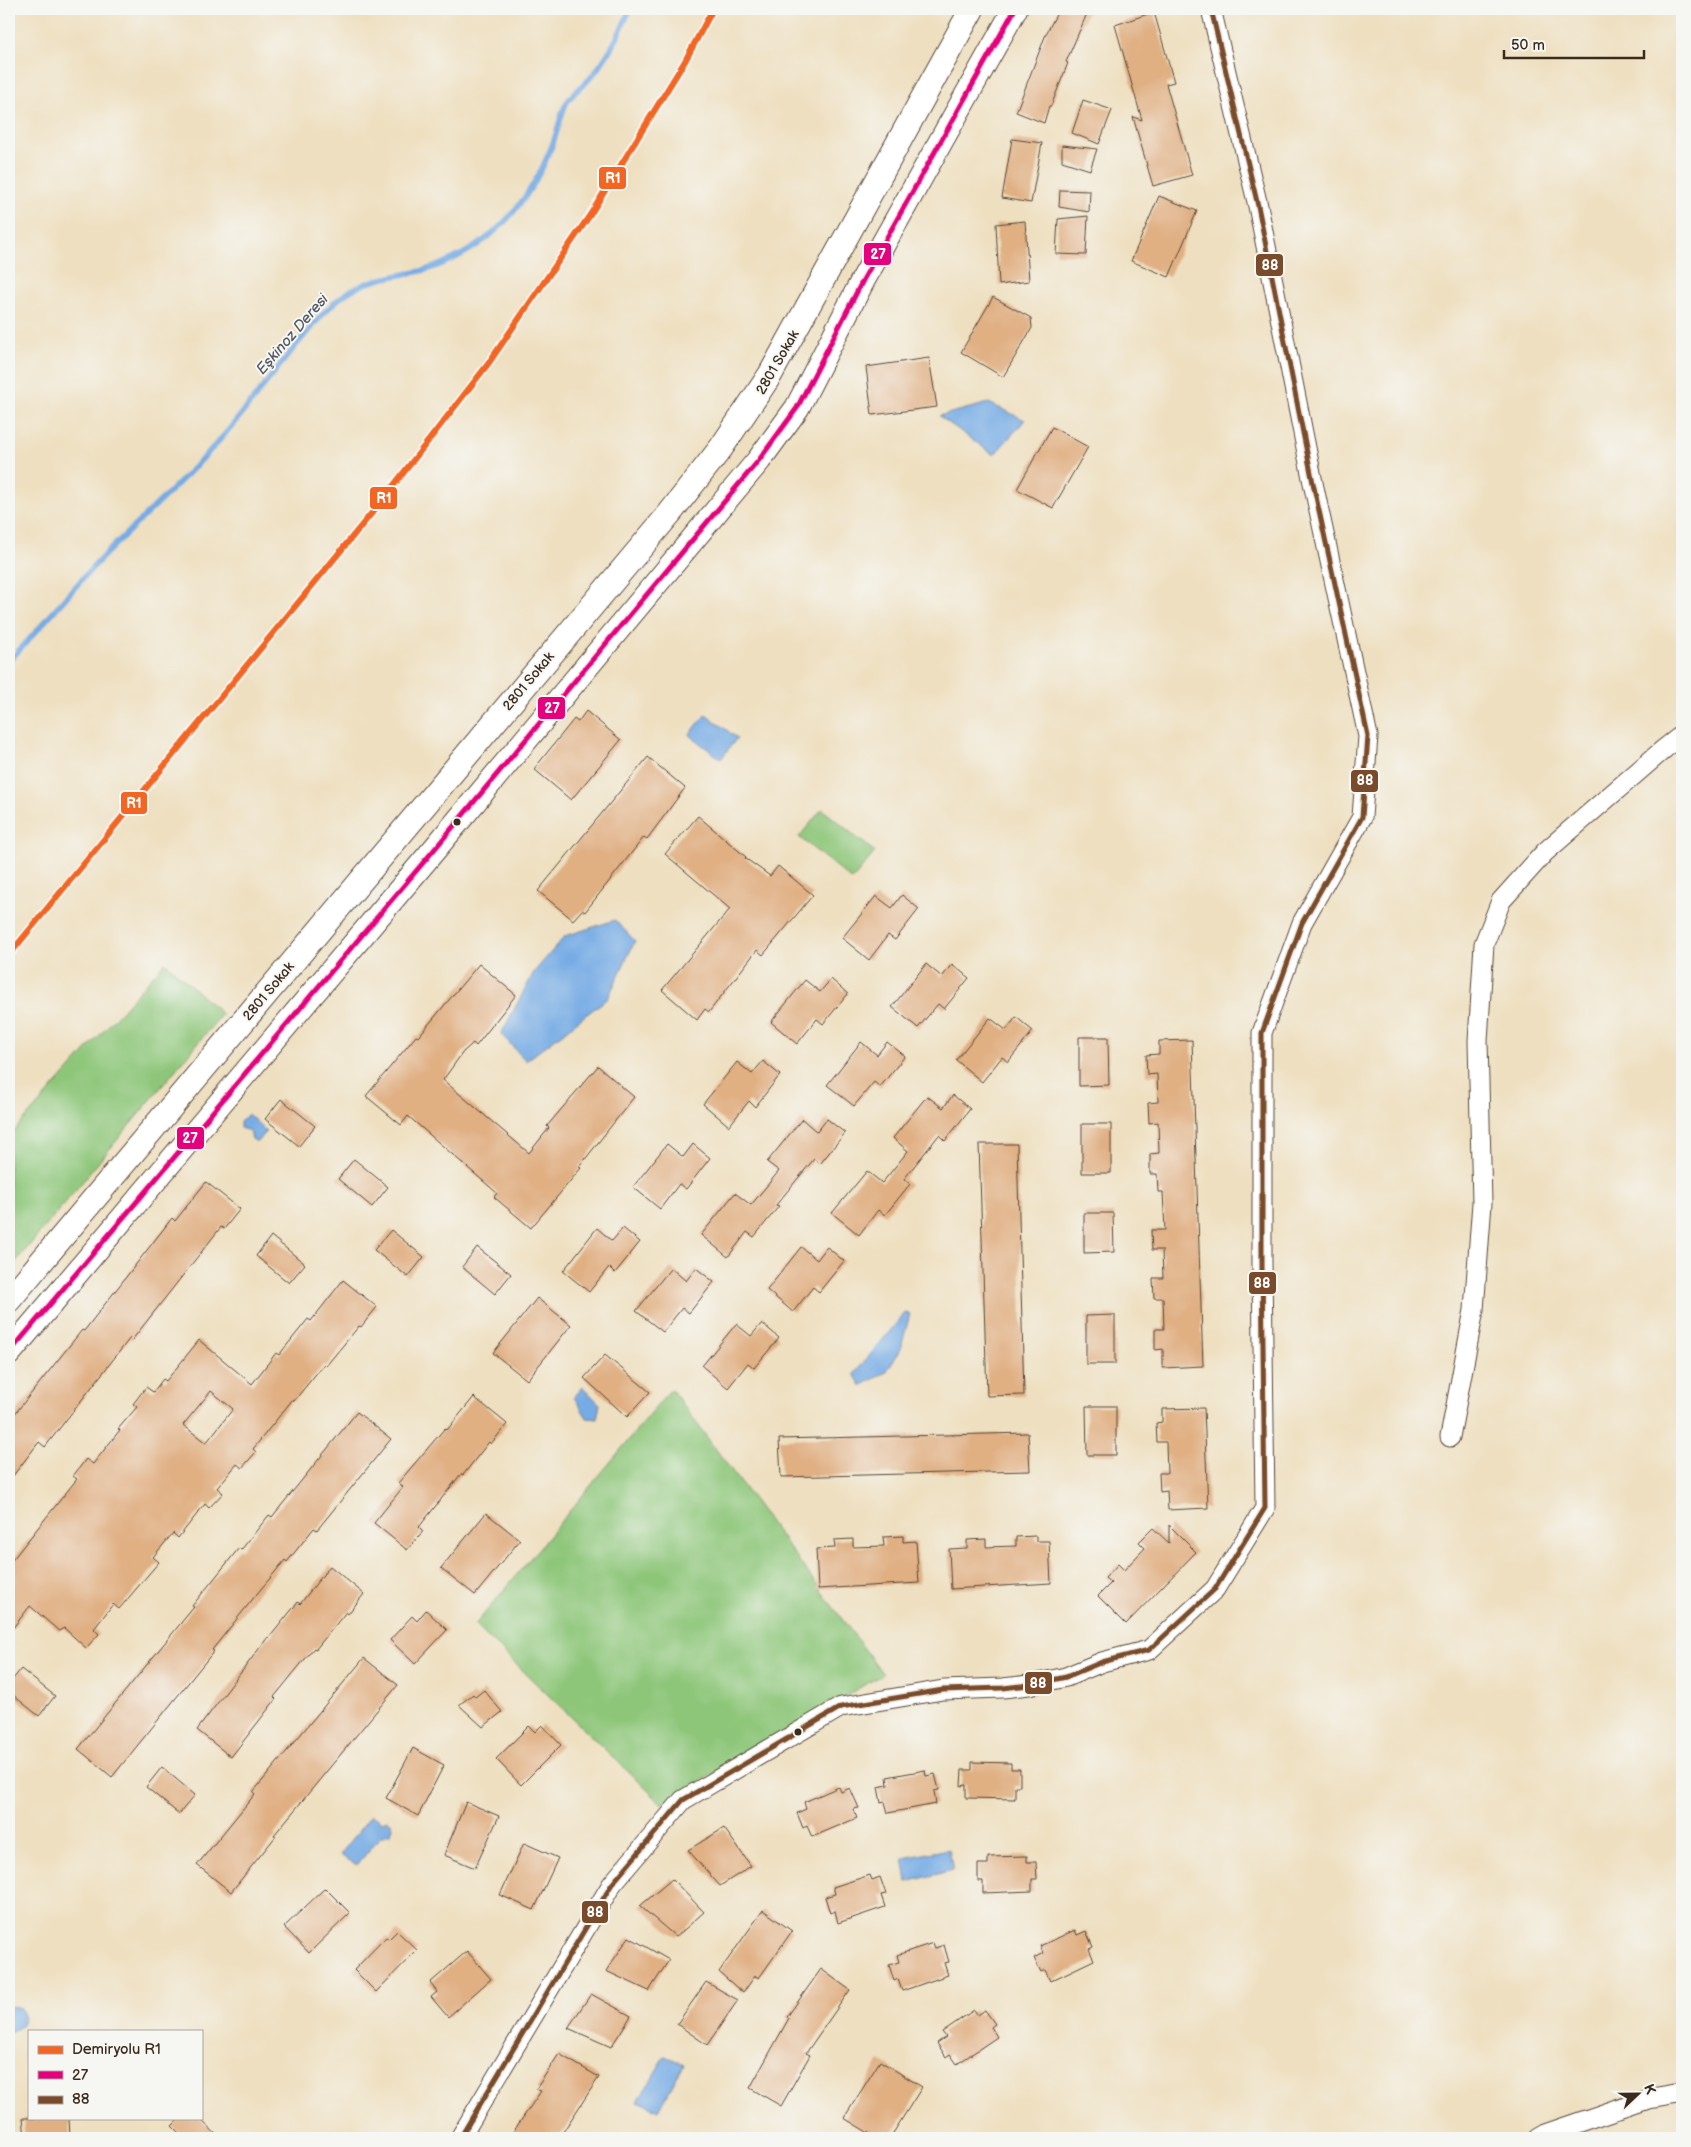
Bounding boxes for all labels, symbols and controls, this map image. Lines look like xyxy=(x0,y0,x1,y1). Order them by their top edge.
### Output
scale bar xyxy=(1504,28,1644,60)
text: 50 m xyxy=(1511,36,1545,55)
line badge: R1 xyxy=(598,166,627,190)
text: R1 xyxy=(605,170,621,187)
line badge: 27 xyxy=(863,242,892,266)
text: 27 xyxy=(870,246,886,263)
line badge: 88 xyxy=(1255,253,1284,277)
text: 88 xyxy=(1262,257,1278,274)
water label: Eşkinoz Deresi xyxy=(252,290,333,378)
street label: 2801 Sokak xyxy=(752,327,803,397)
line badge: R1 xyxy=(369,486,398,510)
text: R1 xyxy=(376,490,392,507)
street label: 2801 Sokak xyxy=(499,648,558,714)
line badge: 27 xyxy=(537,696,566,720)
text: 27 xyxy=(544,700,560,717)
line badge: 88 xyxy=(1350,769,1379,793)
text: 88 xyxy=(1357,772,1373,789)
line badge: R1 xyxy=(120,791,148,815)
text: R1 xyxy=(126,795,142,812)
unlabelled marker xyxy=(452,817,462,827)
street label: 2801 Sokak xyxy=(239,958,298,1024)
line badge: 27 xyxy=(176,1126,205,1150)
text: 27 xyxy=(182,1130,198,1147)
line badge: 88 xyxy=(1248,1271,1277,1295)
text: 88 xyxy=(1254,1275,1270,1292)
line badge: 88 xyxy=(1024,1671,1053,1695)
text: 88 xyxy=(1030,1675,1046,1692)
unlabelled marker xyxy=(793,1727,803,1737)
line badge: 88 xyxy=(581,1900,609,1924)
text: 88 xyxy=(587,1904,603,1921)
legend xyxy=(28,2030,202,2120)
text: Demiryolu R1 xyxy=(72,2040,161,2059)
text: 27 xyxy=(72,2066,89,2085)
north arrow xyxy=(1614,2070,1664,2120)
text: K xyxy=(1640,2082,1659,2097)
text: 88 xyxy=(72,2090,90,2109)

